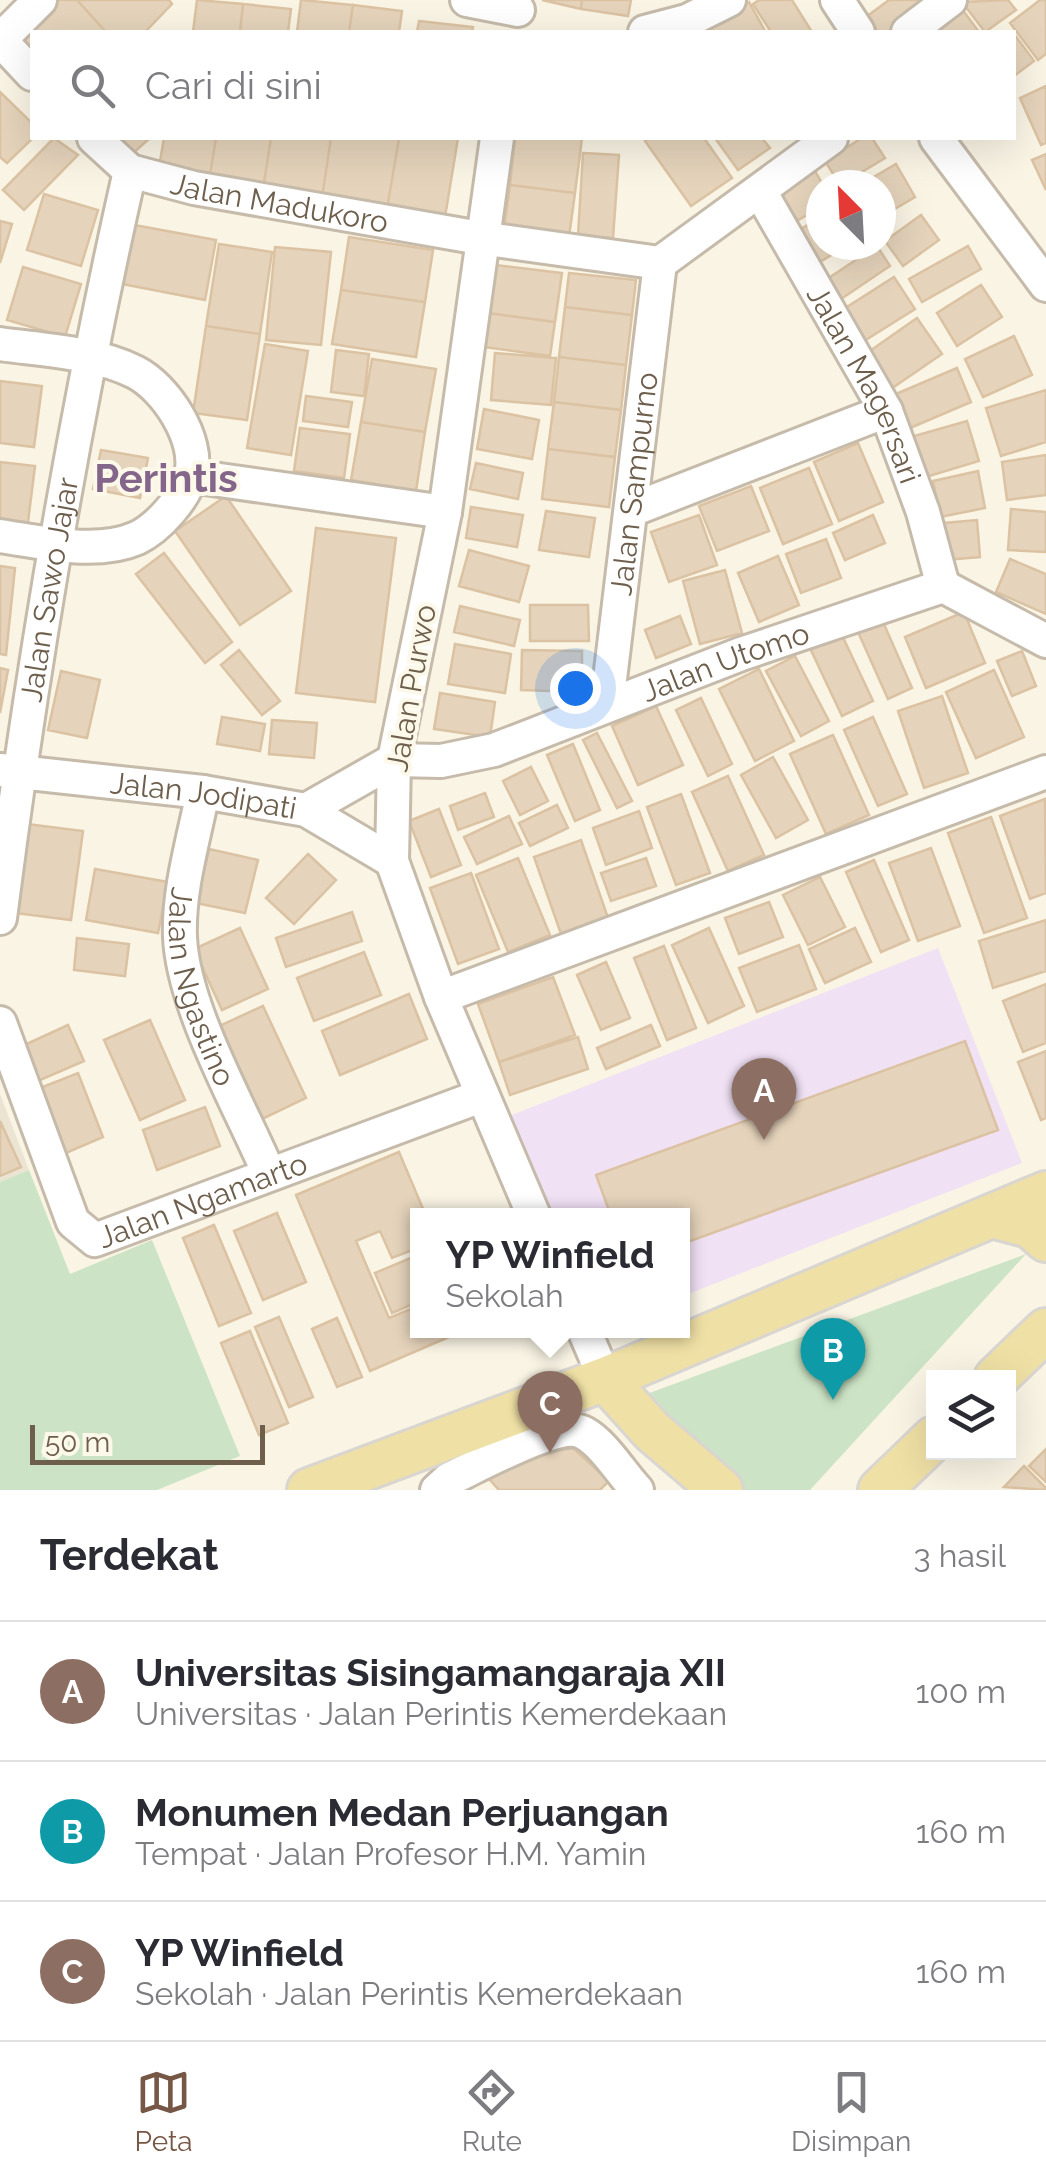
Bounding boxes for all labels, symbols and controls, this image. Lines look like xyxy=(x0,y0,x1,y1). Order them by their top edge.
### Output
search box xyxy=(30,30,1016,140)
icon: search xyxy=(65,58,120,113)
text: Cari di sini xyxy=(145,63,322,108)
street label: Jalan Madukoro xyxy=(167,165,391,239)
north arrow xyxy=(806,170,896,260)
street label: Jalan Magersari xyxy=(800,279,928,488)
street label: Jalan Sampurno xyxy=(603,370,664,597)
district label: Perintis xyxy=(94,454,238,501)
street label: Jalan Sawo Jajar xyxy=(13,474,85,704)
street label: Jalan Purwo xyxy=(379,602,443,774)
street label: Jalan Utomo xyxy=(637,615,813,708)
your location xyxy=(550,663,601,714)
street label: Jalan Jodipati xyxy=(108,765,299,826)
street label: Jalan Ngastino xyxy=(162,885,243,1091)
pin: A xyxy=(732,1058,796,1140)
street label: Jalan Ngamarto xyxy=(93,1145,312,1255)
popup xyxy=(410,1208,690,1338)
text: YP Winfield xyxy=(446,1232,654,1277)
text: Sekolah xyxy=(446,1277,564,1314)
pin: B xyxy=(800,1318,866,1400)
pin: C xyxy=(518,1370,582,1453)
map controls xyxy=(926,1370,1016,1460)
button: layers xyxy=(926,1370,1016,1460)
scale bar xyxy=(30,1420,265,1464)
text: 50 m xyxy=(45,1426,110,1459)
text: Terdekat xyxy=(40,1531,219,1580)
text: 3 hasil xyxy=(914,1537,1006,1574)
text: Universitas Sisingamangaraja XII xyxy=(135,1650,726,1695)
text: A xyxy=(62,1673,83,1710)
text: 100 m xyxy=(916,1673,1006,1710)
text: Universitas · Jalan Perintis Kemerdekaan xyxy=(135,1695,727,1732)
text: Monumen Medan Perjuangan xyxy=(135,1790,669,1835)
text: B xyxy=(62,1813,83,1850)
text: 160 m xyxy=(916,1813,1006,1850)
text: Tempat · Jalan Profesor H.M. Yamin xyxy=(135,1835,647,1872)
text: YP Winfield xyxy=(135,1930,344,1975)
text: C xyxy=(62,1953,83,1990)
text: 160 m xyxy=(916,1953,1006,1990)
text: Sekolah · Jalan Perintis Kemerdekaan xyxy=(135,1975,683,2012)
tab: Peta xyxy=(135,2065,193,2158)
tab: Rute xyxy=(462,2065,522,2158)
tab: Disimpan xyxy=(791,2065,911,2158)

